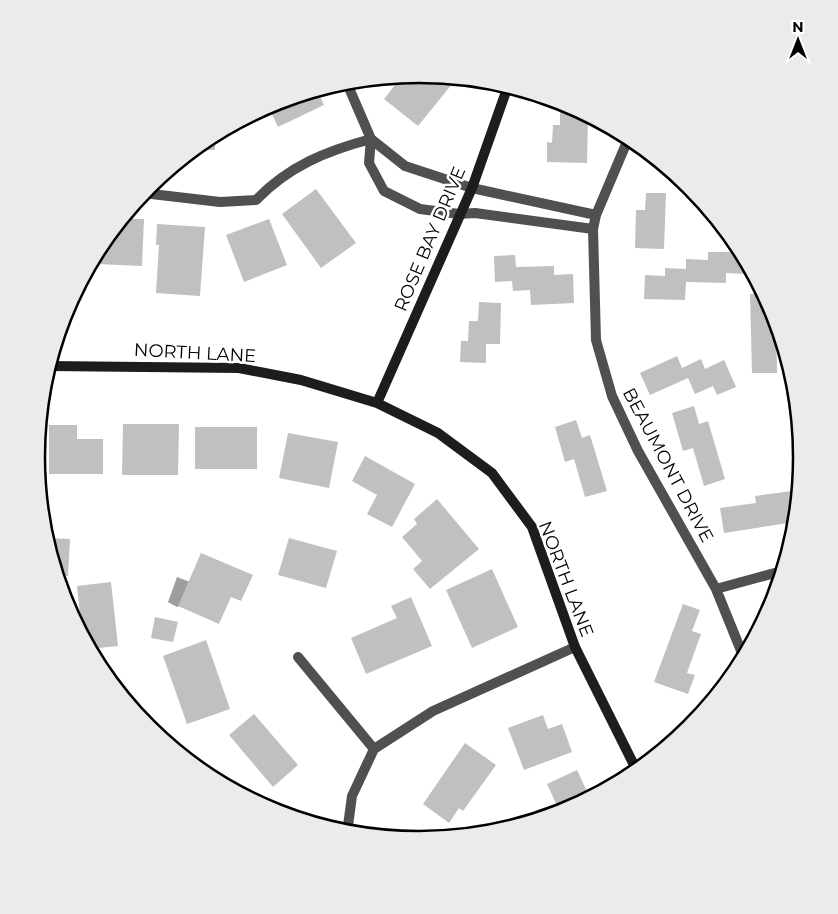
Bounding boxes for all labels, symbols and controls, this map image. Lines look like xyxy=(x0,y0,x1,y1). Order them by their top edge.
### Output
north arrow xyxy=(773,15,823,65)
text: N xyxy=(792,18,804,36)
street label: ROSE BAY DRIVE xyxy=(390,163,470,315)
street label: NORTH LANE xyxy=(133,339,257,367)
street label: BEAUMONT DRIVE xyxy=(618,384,718,546)
street label: NORTH LANE xyxy=(534,518,598,640)

